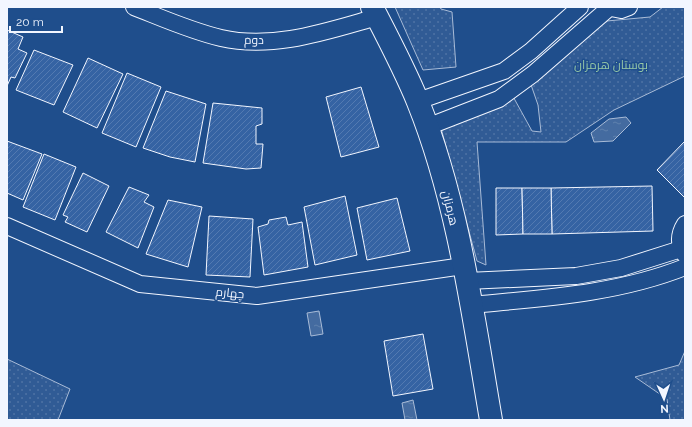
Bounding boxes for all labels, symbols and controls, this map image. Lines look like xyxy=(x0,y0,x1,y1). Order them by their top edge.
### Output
scale bar xyxy=(10,8,62,34)
text: 20 m xyxy=(16,15,44,29)
street label: دوم xyxy=(244,33,264,48)
park label: بوستان هرمزان xyxy=(574,58,648,72)
street label: هرمزان xyxy=(439,189,461,227)
street label: چهارم xyxy=(215,285,245,303)
north arrow xyxy=(644,379,684,419)
text: N xyxy=(660,402,669,415)

